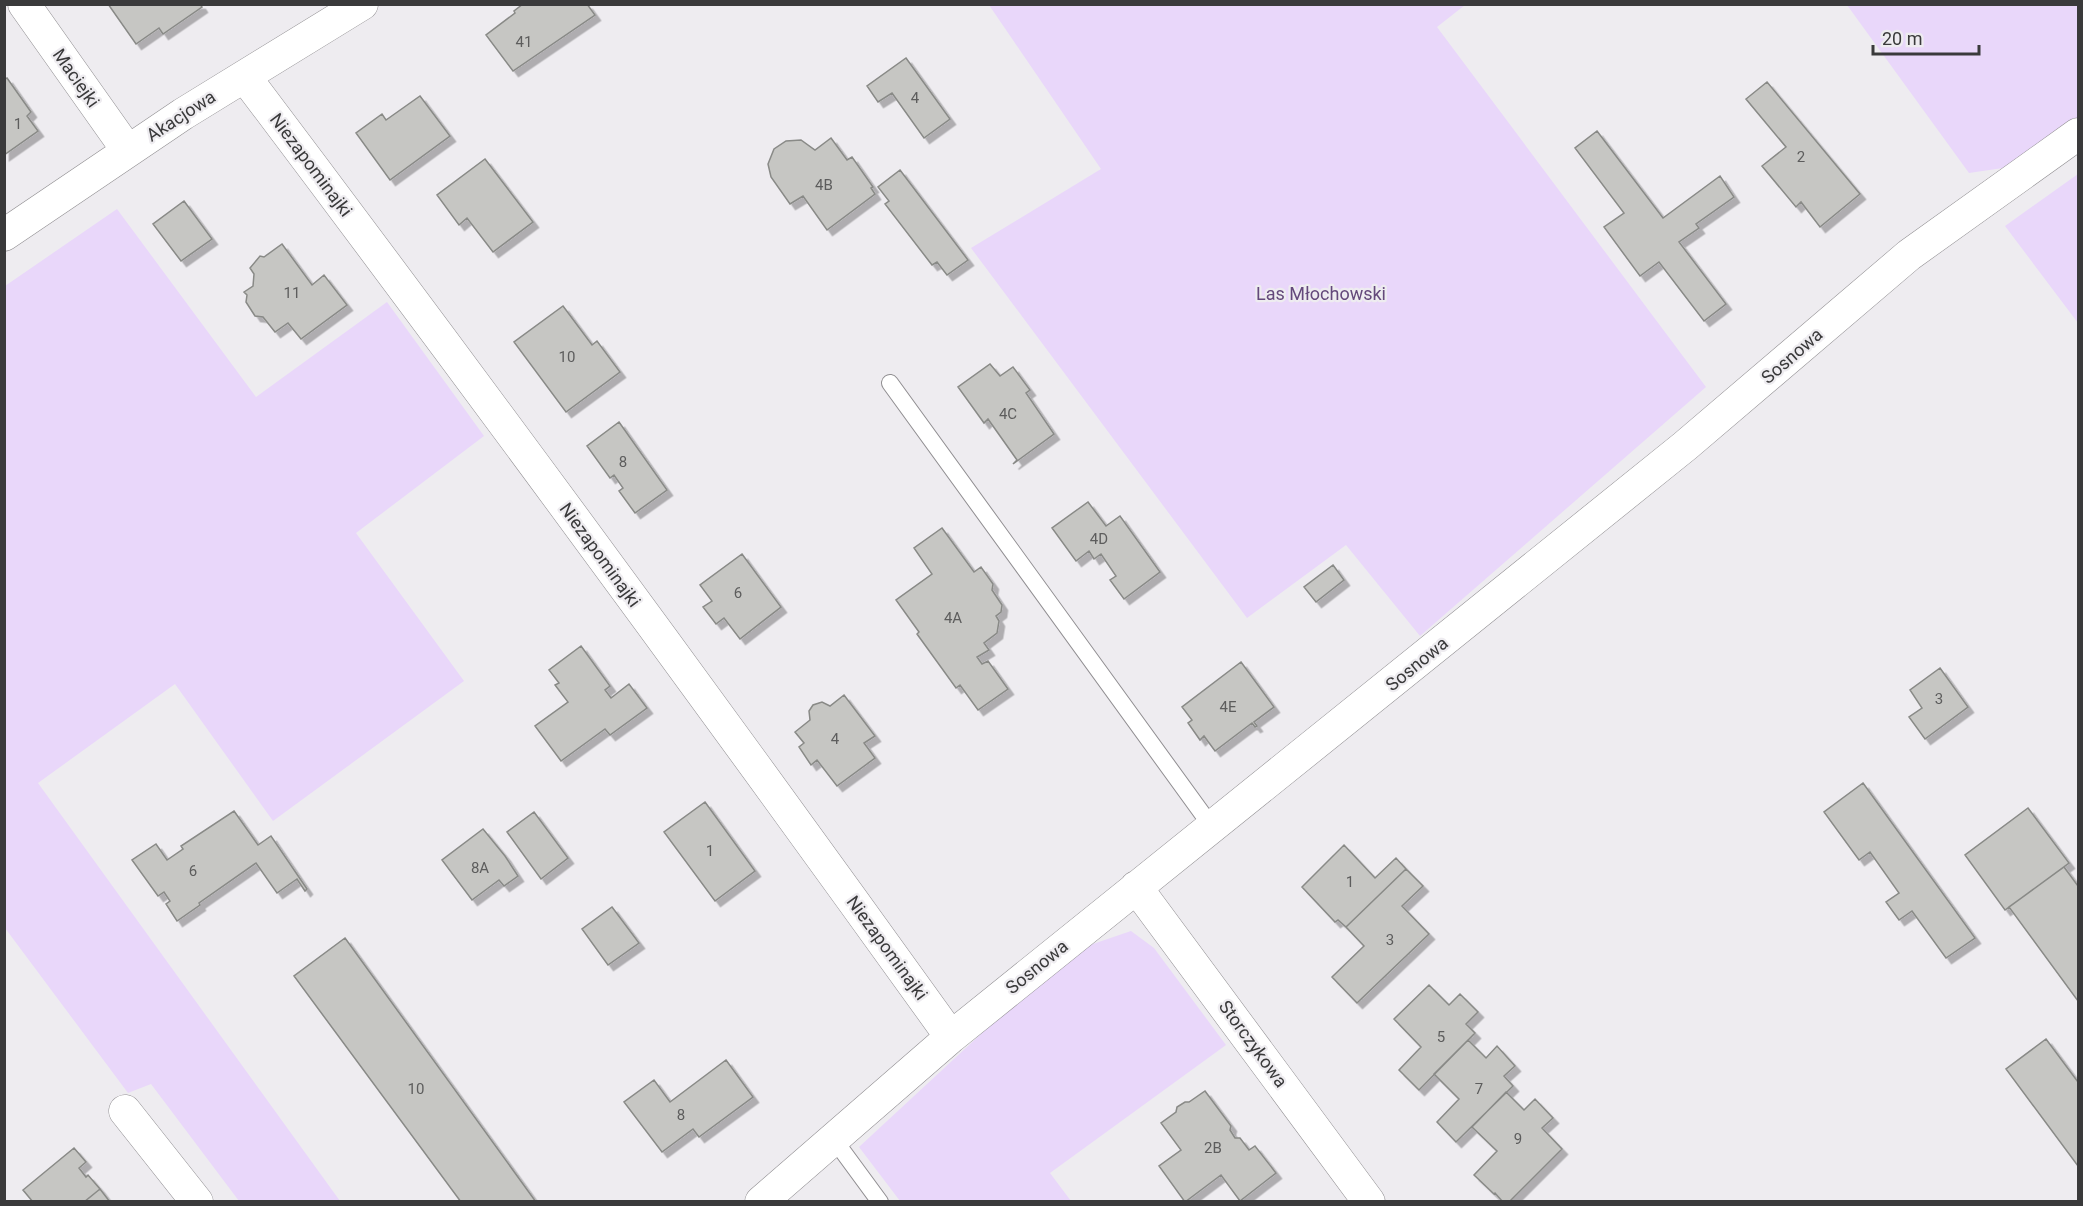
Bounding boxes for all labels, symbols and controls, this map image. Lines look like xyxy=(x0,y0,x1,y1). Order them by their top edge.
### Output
scale bar xyxy=(1873,18,1980,56)
text: 20 m xyxy=(1882,28,1922,49)
house number: 41 xyxy=(516,33,532,51)
street label: Maciejki xyxy=(49,44,104,111)
street label: Akacjowa xyxy=(142,86,219,146)
house number: 4 xyxy=(911,89,920,107)
street label: Niezapominajki xyxy=(266,109,357,220)
house number: 1 xyxy=(14,115,22,133)
house number: 2 xyxy=(1797,148,1805,166)
house number: 4B xyxy=(815,176,833,194)
park label: Las Młochowski xyxy=(1256,283,1386,304)
house number: 11 xyxy=(284,284,300,302)
street label: Sosnowa xyxy=(1757,323,1826,388)
house number: 10 xyxy=(559,348,575,366)
house number: 4C xyxy=(999,405,1017,423)
house number: 8 xyxy=(619,453,627,471)
street label: Niezapominajki xyxy=(556,499,645,611)
house number: 4D xyxy=(1090,530,1108,548)
house number: 6 xyxy=(734,584,742,602)
house number: 4A xyxy=(944,609,962,627)
street label: Sosnowa xyxy=(1381,632,1452,695)
house number: 3 xyxy=(1935,690,1943,708)
house number: 4E xyxy=(1220,698,1237,716)
house number: 4 xyxy=(831,730,840,748)
house number: 1 xyxy=(706,842,714,860)
house number: 8A xyxy=(471,859,489,877)
house number: 6 xyxy=(189,862,197,880)
house number: 1 xyxy=(1346,873,1354,891)
street label: Niezapominajki xyxy=(843,892,932,1004)
house number: 3 xyxy=(1386,931,1394,949)
street label: Sosnowa xyxy=(1001,935,1072,998)
street label: Storczykowa xyxy=(1215,996,1292,1091)
house number: 5 xyxy=(1437,1028,1445,1046)
house number: 10 xyxy=(408,1080,424,1098)
house number: 7 xyxy=(1475,1080,1483,1098)
house number: 8 xyxy=(677,1106,685,1124)
house number: 9 xyxy=(1514,1130,1522,1148)
house number: 2B xyxy=(1204,1139,1222,1157)

